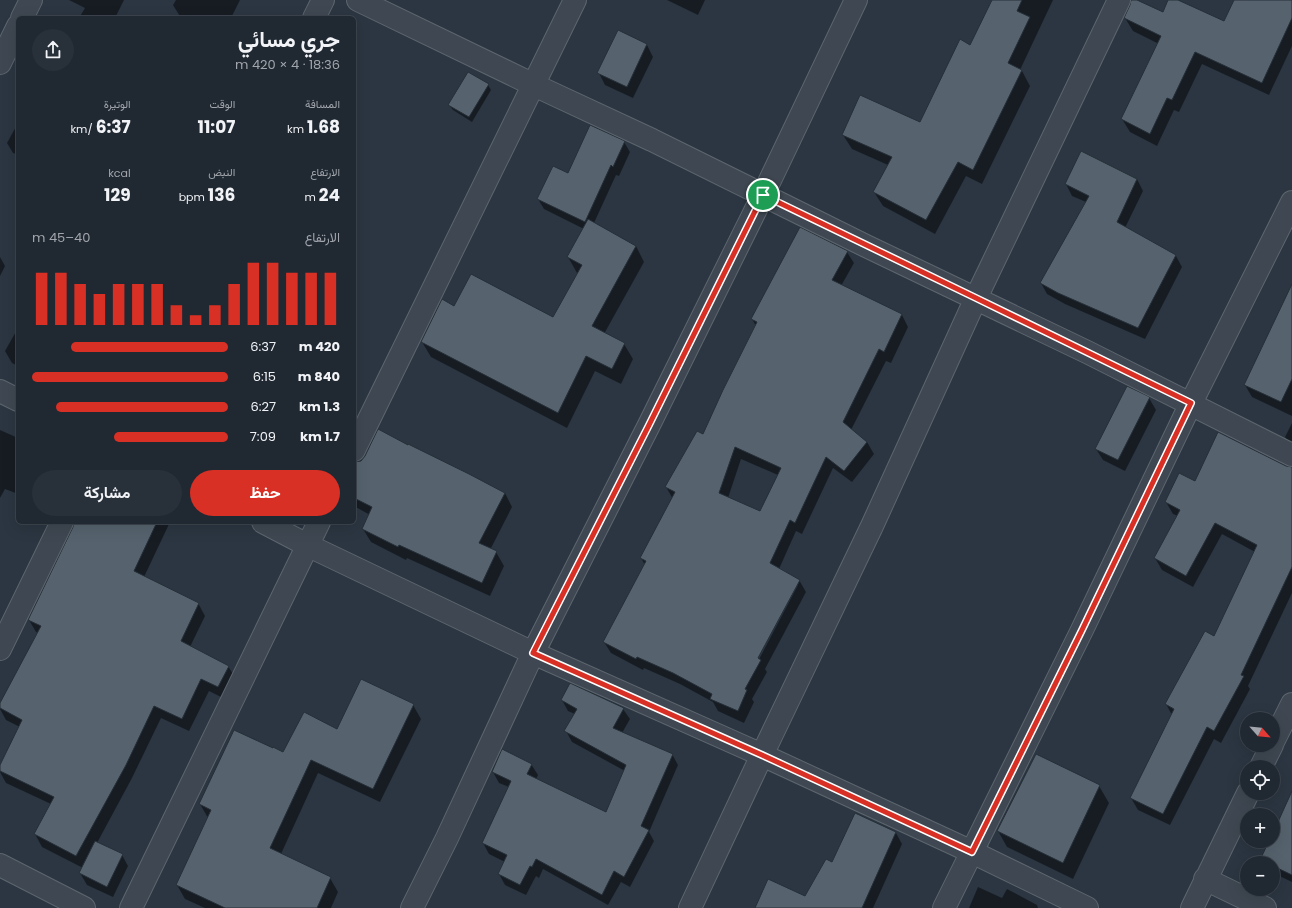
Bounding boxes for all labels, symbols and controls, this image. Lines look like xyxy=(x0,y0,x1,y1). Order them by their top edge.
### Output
text: جري مسائي xyxy=(238,24,340,55)
button: share xyxy=(32,29,74,71)
text: 18:36 · 4 × 420 m xyxy=(235,55,340,74)
text: الوتيرة xyxy=(104,96,131,112)
text: الوقت xyxy=(209,96,235,112)
text: المسافة xyxy=(305,96,340,112)
text: 6:37 xyxy=(96,115,131,139)
text: 11:07 xyxy=(198,115,235,139)
text: 1.68 xyxy=(307,115,340,139)
text: /km xyxy=(70,121,96,137)
text: km xyxy=(287,121,307,137)
text: النبض xyxy=(208,164,235,180)
text: الارتفاع xyxy=(310,164,340,180)
text: kcal xyxy=(108,165,131,181)
pin xyxy=(746,178,780,212)
text: 129 xyxy=(104,183,131,207)
text: 136 xyxy=(208,183,235,207)
text: 24 xyxy=(319,183,340,207)
icon: arrive xyxy=(752,184,774,206)
text: bpm xyxy=(179,189,208,205)
text: m xyxy=(305,189,319,205)
text: 40–45 m xyxy=(32,228,90,247)
text: الارتفاع xyxy=(305,228,340,247)
text: 6:37 xyxy=(250,337,276,356)
text: 420 m xyxy=(299,337,340,356)
text: 6:15 xyxy=(253,367,276,386)
text: 840 m xyxy=(298,367,340,386)
text: 6:27 xyxy=(250,397,276,416)
text: 1.3 km xyxy=(299,397,340,416)
text: 7:09 xyxy=(250,427,276,446)
text: 1.7 km xyxy=(300,427,340,446)
button: مشاركة xyxy=(32,470,182,516)
button: حفظ xyxy=(190,470,340,516)
north arrow xyxy=(1240,712,1280,752)
map controls xyxy=(1240,712,1280,896)
button: locate xyxy=(1240,760,1280,800)
button: + xyxy=(1240,808,1280,848)
button: − xyxy=(1240,856,1280,896)

